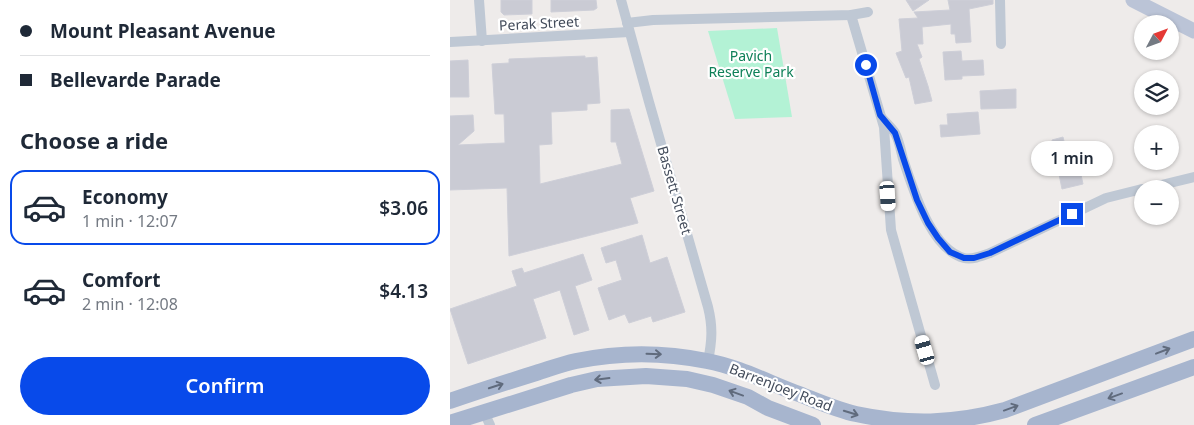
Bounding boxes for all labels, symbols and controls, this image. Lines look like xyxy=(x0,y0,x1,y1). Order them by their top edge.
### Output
street label: Perak Street xyxy=(499,11,579,35)
north arrow xyxy=(1134,15,1179,60)
map controls xyxy=(1134,15,1179,225)
text: Mount Pleasant Avenue xyxy=(50,18,276,44)
park label: Pavich Reserve Park xyxy=(708,46,794,81)
route start xyxy=(855,54,877,76)
text: Bellevarde Parade xyxy=(50,67,221,93)
button: layers xyxy=(1134,70,1179,115)
text: Choose a ride xyxy=(20,125,168,155)
button: + xyxy=(1134,125,1179,170)
callout: 1 min xyxy=(1031,142,1113,176)
street label: Bassett Street xyxy=(653,144,697,236)
text: 1 min xyxy=(1050,147,1094,169)
button: − xyxy=(1134,180,1179,225)
car xyxy=(879,181,896,211)
text: Economy xyxy=(82,184,168,210)
icon: car xyxy=(22,185,67,230)
text: $3.06 xyxy=(379,195,428,221)
route end xyxy=(1061,203,1083,225)
text: 1 min · 12:07 xyxy=(82,210,178,232)
text: Comfort xyxy=(82,267,161,293)
icon: car xyxy=(22,268,67,313)
text: $4.13 xyxy=(379,278,428,304)
text: 2 min · 12:08 xyxy=(82,293,178,315)
car xyxy=(913,334,936,366)
one-way arrow xyxy=(1155,346,1170,355)
one-way arrow xyxy=(646,350,662,359)
button: Confirm xyxy=(20,357,430,415)
street label: Barrenjoey Road xyxy=(727,359,835,415)
one-way arrow xyxy=(594,374,610,384)
one-way arrow xyxy=(488,380,504,390)
one-way arrow xyxy=(729,388,745,397)
one-way arrow xyxy=(1108,392,1124,401)
one-way arrow xyxy=(1003,403,1018,412)
one-way arrow xyxy=(843,408,859,418)

